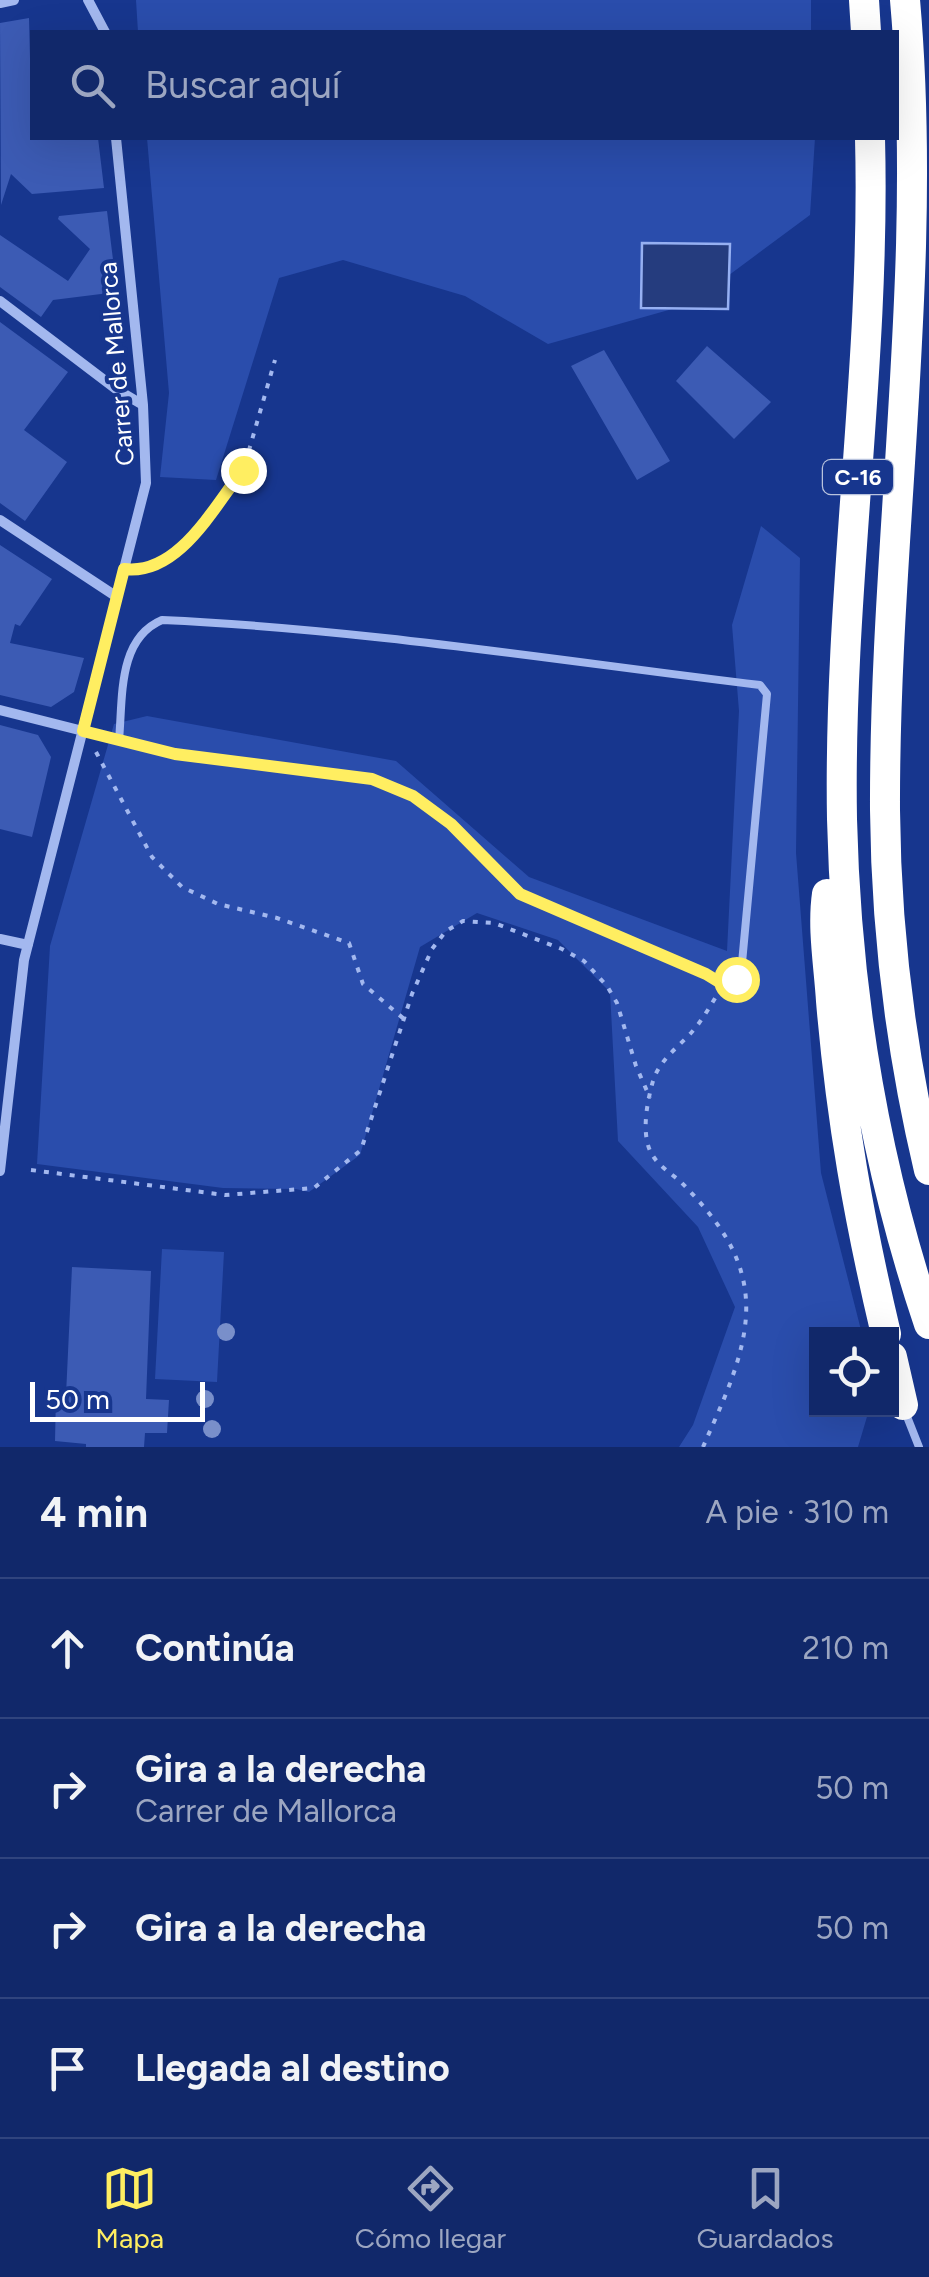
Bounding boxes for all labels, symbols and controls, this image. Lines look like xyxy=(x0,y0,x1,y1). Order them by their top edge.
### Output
search box xyxy=(30,30,899,140)
icon: search xyxy=(65,58,120,113)
text: Buscar aquí xyxy=(145,62,341,108)
street label: Carrer de Mallorca xyxy=(92,261,140,467)
route end xyxy=(221,448,267,494)
road number: C-16 xyxy=(823,460,893,494)
route start xyxy=(714,957,760,1003)
map controls xyxy=(809,1327,899,1417)
button: locate xyxy=(809,1327,899,1417)
scale bar xyxy=(30,1377,205,1422)
text: 50 m xyxy=(45,1382,110,1416)
text: 4 min xyxy=(40,1487,148,1538)
text: A pie · 310 m xyxy=(705,1493,889,1531)
icon: ahead xyxy=(40,1621,95,1676)
text: Continúa xyxy=(135,1625,295,1671)
text: 210 m xyxy=(802,1629,889,1667)
text: Gira a la derecha xyxy=(135,1746,427,1792)
icon: right xyxy=(40,1761,95,1816)
text: 50 m xyxy=(815,1769,889,1807)
text: Carrer de Mallorca xyxy=(135,1792,397,1830)
icon: right xyxy=(40,1901,95,1956)
text: Gira a la derecha xyxy=(135,1905,427,1951)
text: 50 m xyxy=(815,1909,889,1947)
icon: arrive xyxy=(40,2041,95,2096)
text: Llegada al destino xyxy=(135,2045,450,2091)
tab: Mapa xyxy=(95,2161,164,2255)
tab: Cómo llegar xyxy=(355,2161,506,2255)
tab: Guardados xyxy=(697,2161,834,2255)

